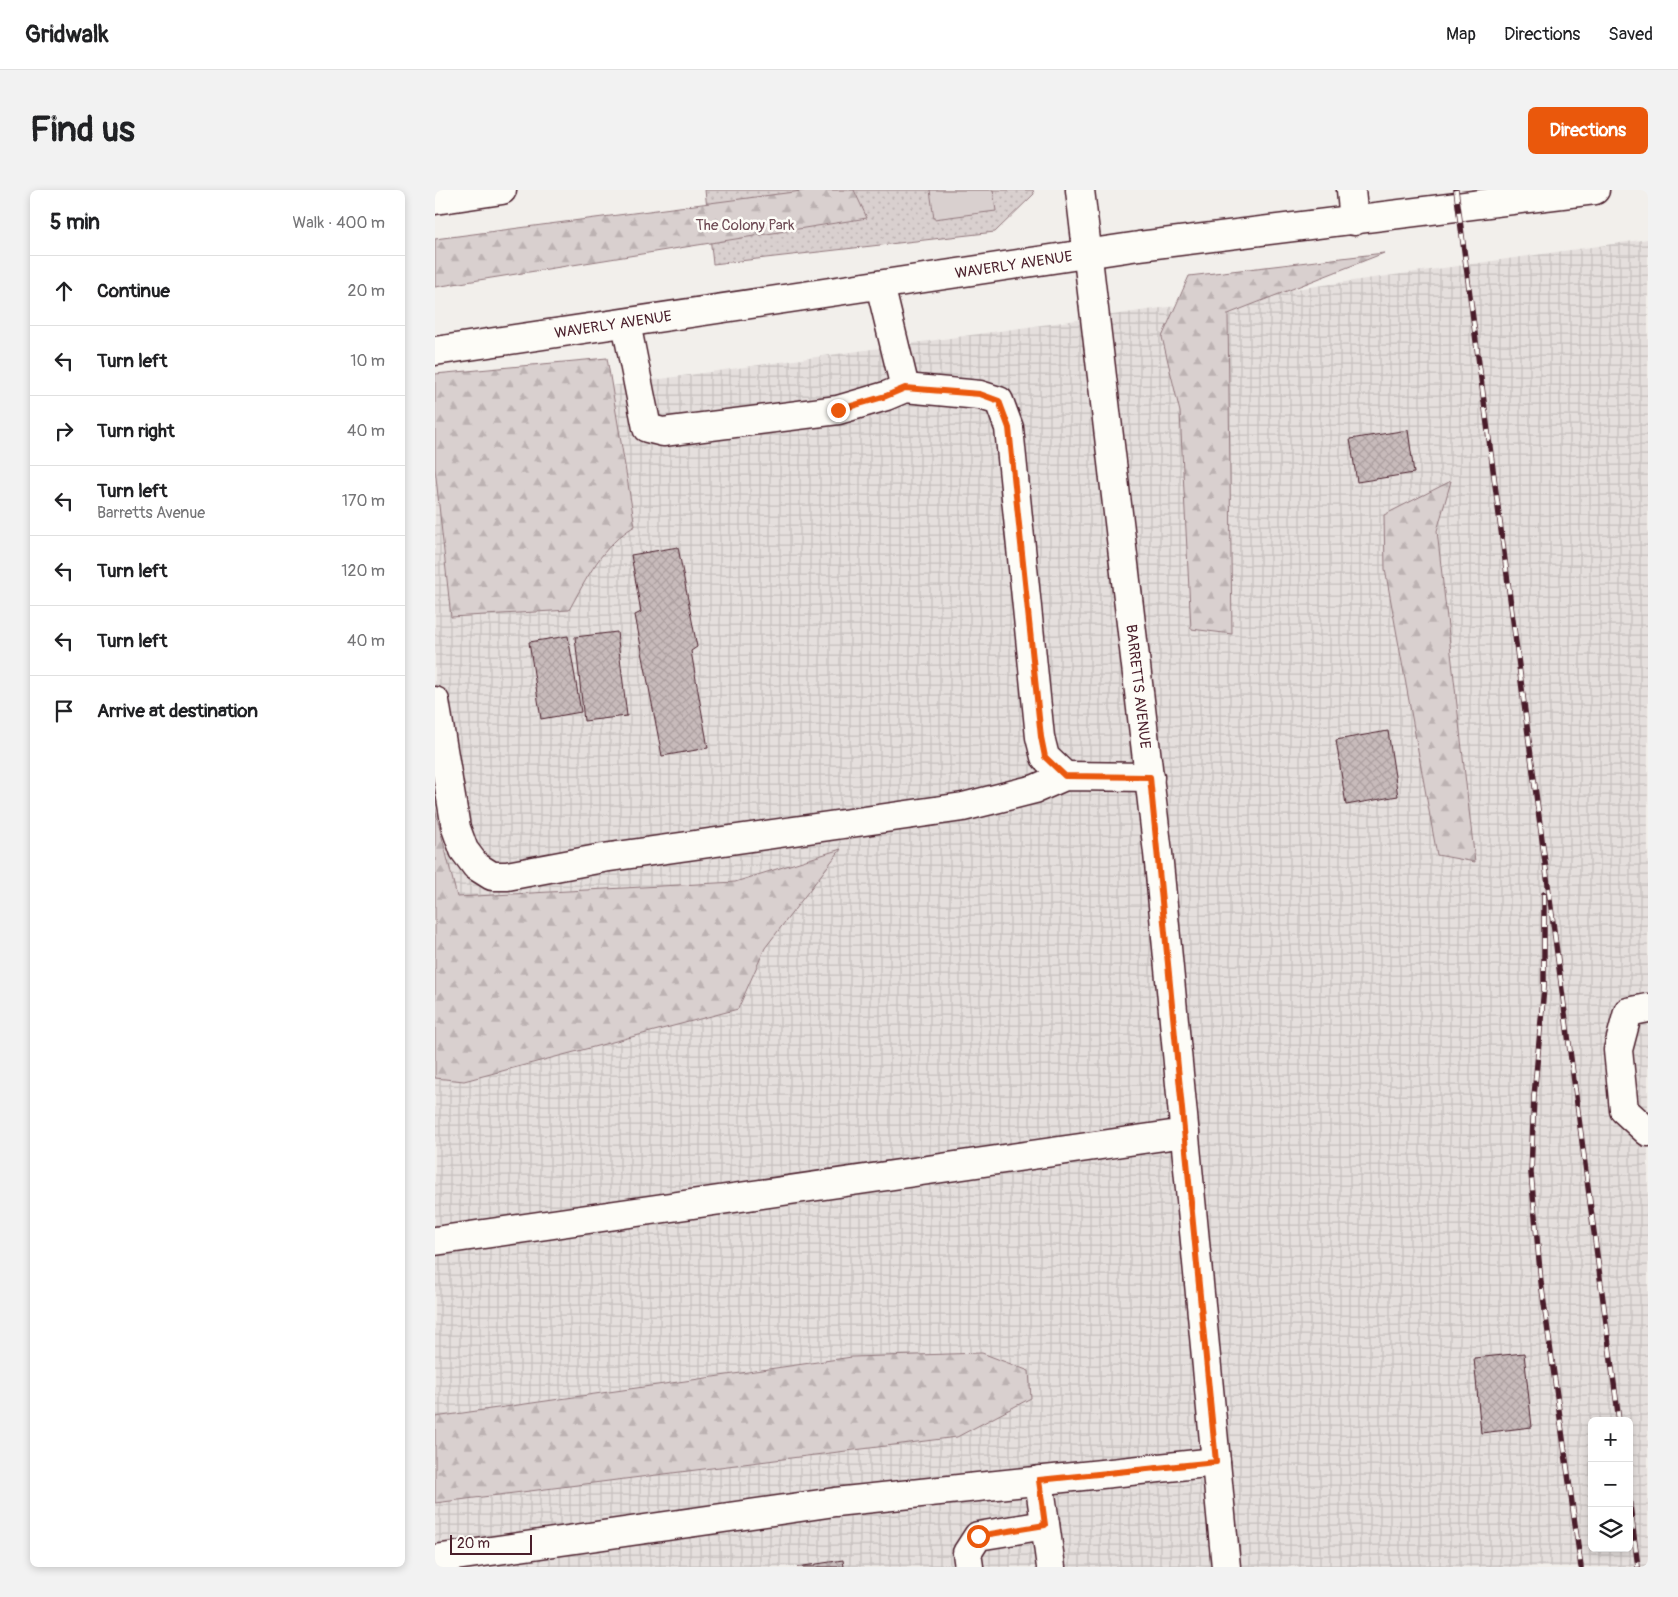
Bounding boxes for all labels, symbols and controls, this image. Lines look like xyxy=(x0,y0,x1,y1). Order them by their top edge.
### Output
text: Gridwalk xyxy=(25,20,109,49)
text: Map xyxy=(1446,23,1476,46)
text: Directions xyxy=(1504,23,1580,46)
text: Saved xyxy=(1608,23,1653,46)
button: Directions xyxy=(1528,107,1648,154)
text: Find us xyxy=(30,108,135,152)
text: 5 min xyxy=(50,209,100,236)
text: Walk · 400 m xyxy=(292,213,385,233)
park label: The Colony Park xyxy=(696,216,795,235)
street label: WAVERLY AVENUE xyxy=(954,247,1074,283)
icon: ahead xyxy=(50,277,78,305)
text: Continue xyxy=(97,279,170,303)
text: 20 m xyxy=(347,281,385,301)
street label: WAVERLY AVENUE xyxy=(553,307,673,343)
icon: left xyxy=(50,347,78,375)
text: Turn left xyxy=(97,349,167,373)
text: 10 m xyxy=(350,351,385,371)
route end xyxy=(827,399,850,422)
icon: right xyxy=(50,417,78,445)
text: Turn right xyxy=(97,419,175,443)
text: 40 m xyxy=(347,421,385,441)
text: Turn left xyxy=(97,479,167,503)
icon: left xyxy=(50,487,78,515)
text: 170 m xyxy=(342,491,385,511)
text: Barretts Avenue xyxy=(97,503,205,523)
icon: left xyxy=(50,557,78,585)
text: Turn left xyxy=(97,559,167,583)
text: 120 m xyxy=(341,561,385,581)
street label: BARRETTS AVENUE xyxy=(1121,623,1155,750)
icon: left xyxy=(50,627,78,655)
text: Turn left xyxy=(97,629,167,653)
text: 40 m xyxy=(347,631,385,651)
icon: arrive xyxy=(50,697,78,725)
text: Arrive at destination xyxy=(97,699,258,723)
map controls xyxy=(1588,1417,1633,1552)
button: + xyxy=(1588,1417,1633,1462)
button: − xyxy=(1588,1462,1633,1507)
button: layers xyxy=(1588,1507,1633,1552)
route start xyxy=(967,1525,990,1548)
scale bar xyxy=(450,1532,533,1555)
text: 20 m xyxy=(457,1535,490,1552)

